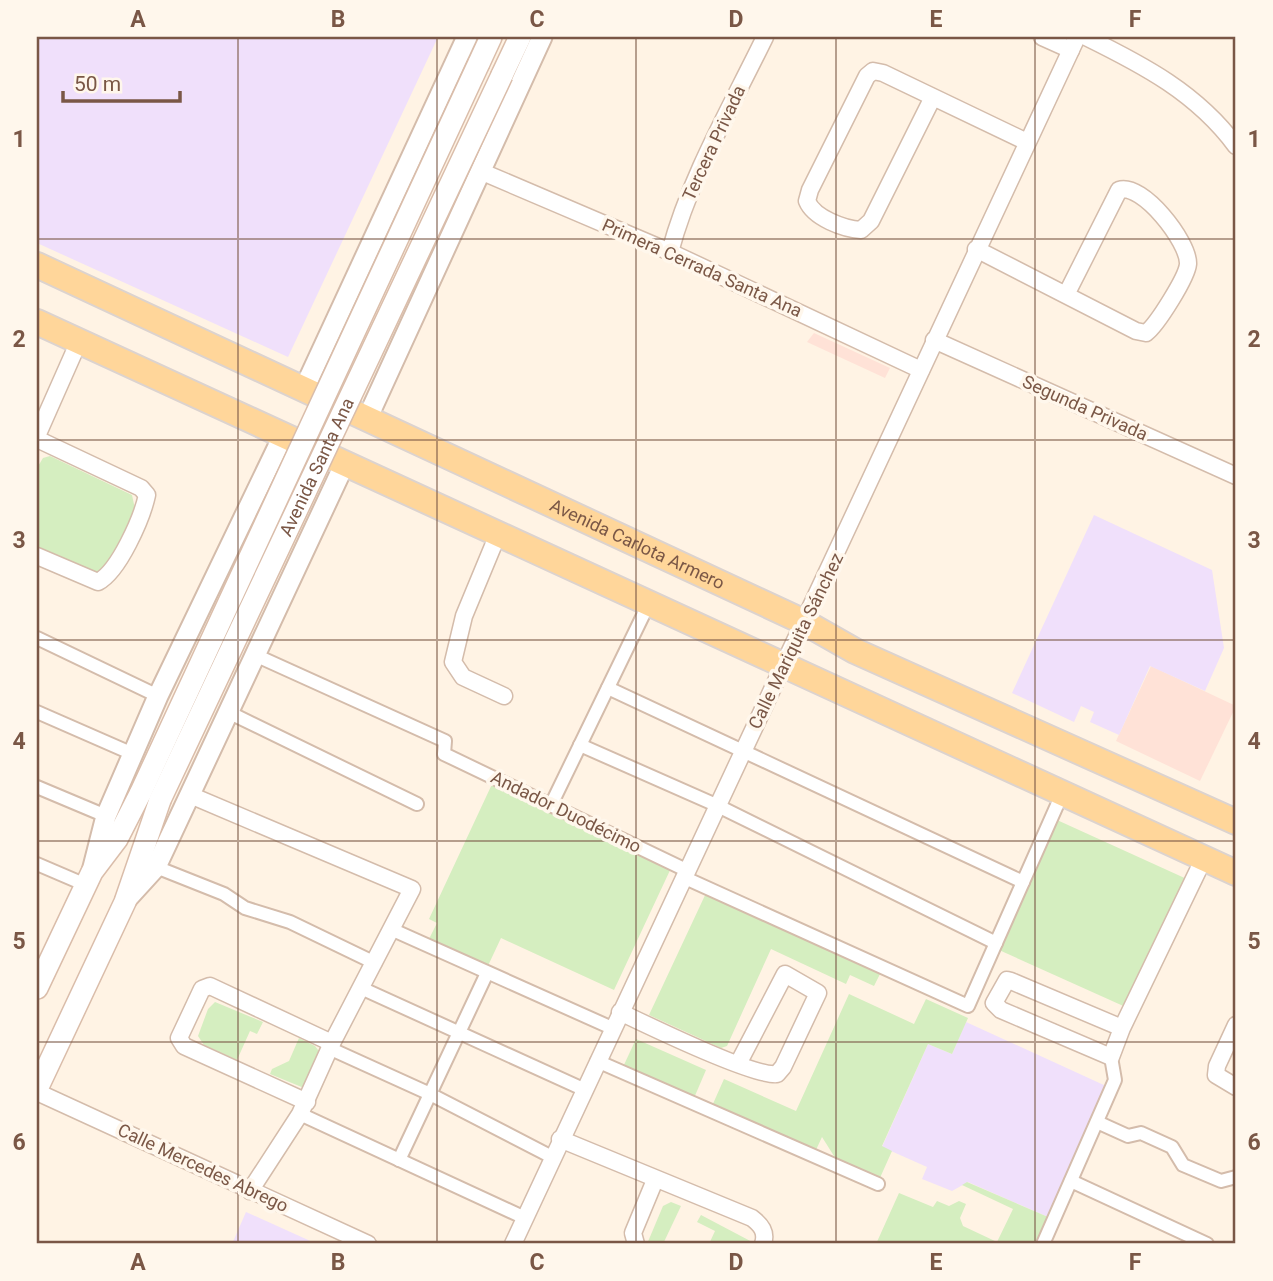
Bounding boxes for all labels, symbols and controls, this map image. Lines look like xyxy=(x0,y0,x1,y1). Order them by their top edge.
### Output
text: A xyxy=(130,6,146,33)
text: B xyxy=(331,6,345,33)
text: C xyxy=(529,6,545,33)
text: D xyxy=(729,6,743,33)
text: E xyxy=(930,6,943,33)
text: F xyxy=(1129,6,1142,33)
scale bar xyxy=(63,60,180,104)
text: 50 m xyxy=(74,72,121,96)
street label: Tercera Privada xyxy=(678,82,749,204)
text: 1 xyxy=(12,126,26,153)
text: 1 xyxy=(1247,126,1261,153)
street label: Primera Cerrada Santa Ana xyxy=(599,214,805,321)
text: 2 xyxy=(12,326,26,353)
text: 2 xyxy=(1247,326,1261,353)
street label: Segunda Privada xyxy=(1019,371,1151,445)
street label: Avenida Santa Ana xyxy=(275,394,358,539)
street label: Avenida Carlota Armero xyxy=(547,494,728,594)
text: 3 xyxy=(12,527,26,554)
text: 3 xyxy=(1247,527,1261,554)
street label: Calle Mariquita Sánchez xyxy=(744,549,847,732)
text: 4 xyxy=(12,728,26,755)
text: 4 xyxy=(1247,728,1261,755)
street label: Andador Duodécimo xyxy=(488,766,645,857)
text: 5 xyxy=(12,928,26,955)
text: 5 xyxy=(1247,928,1261,955)
street label: Calle Mercedes Abrego xyxy=(115,1119,292,1216)
text: 6 xyxy=(12,1129,26,1156)
text: 6 xyxy=(1247,1129,1261,1156)
text: A xyxy=(130,1249,146,1276)
text: B xyxy=(331,1249,345,1276)
text: C xyxy=(529,1249,545,1276)
text: D xyxy=(729,1249,743,1276)
text: E xyxy=(930,1249,943,1276)
text: F xyxy=(1129,1249,1142,1276)

